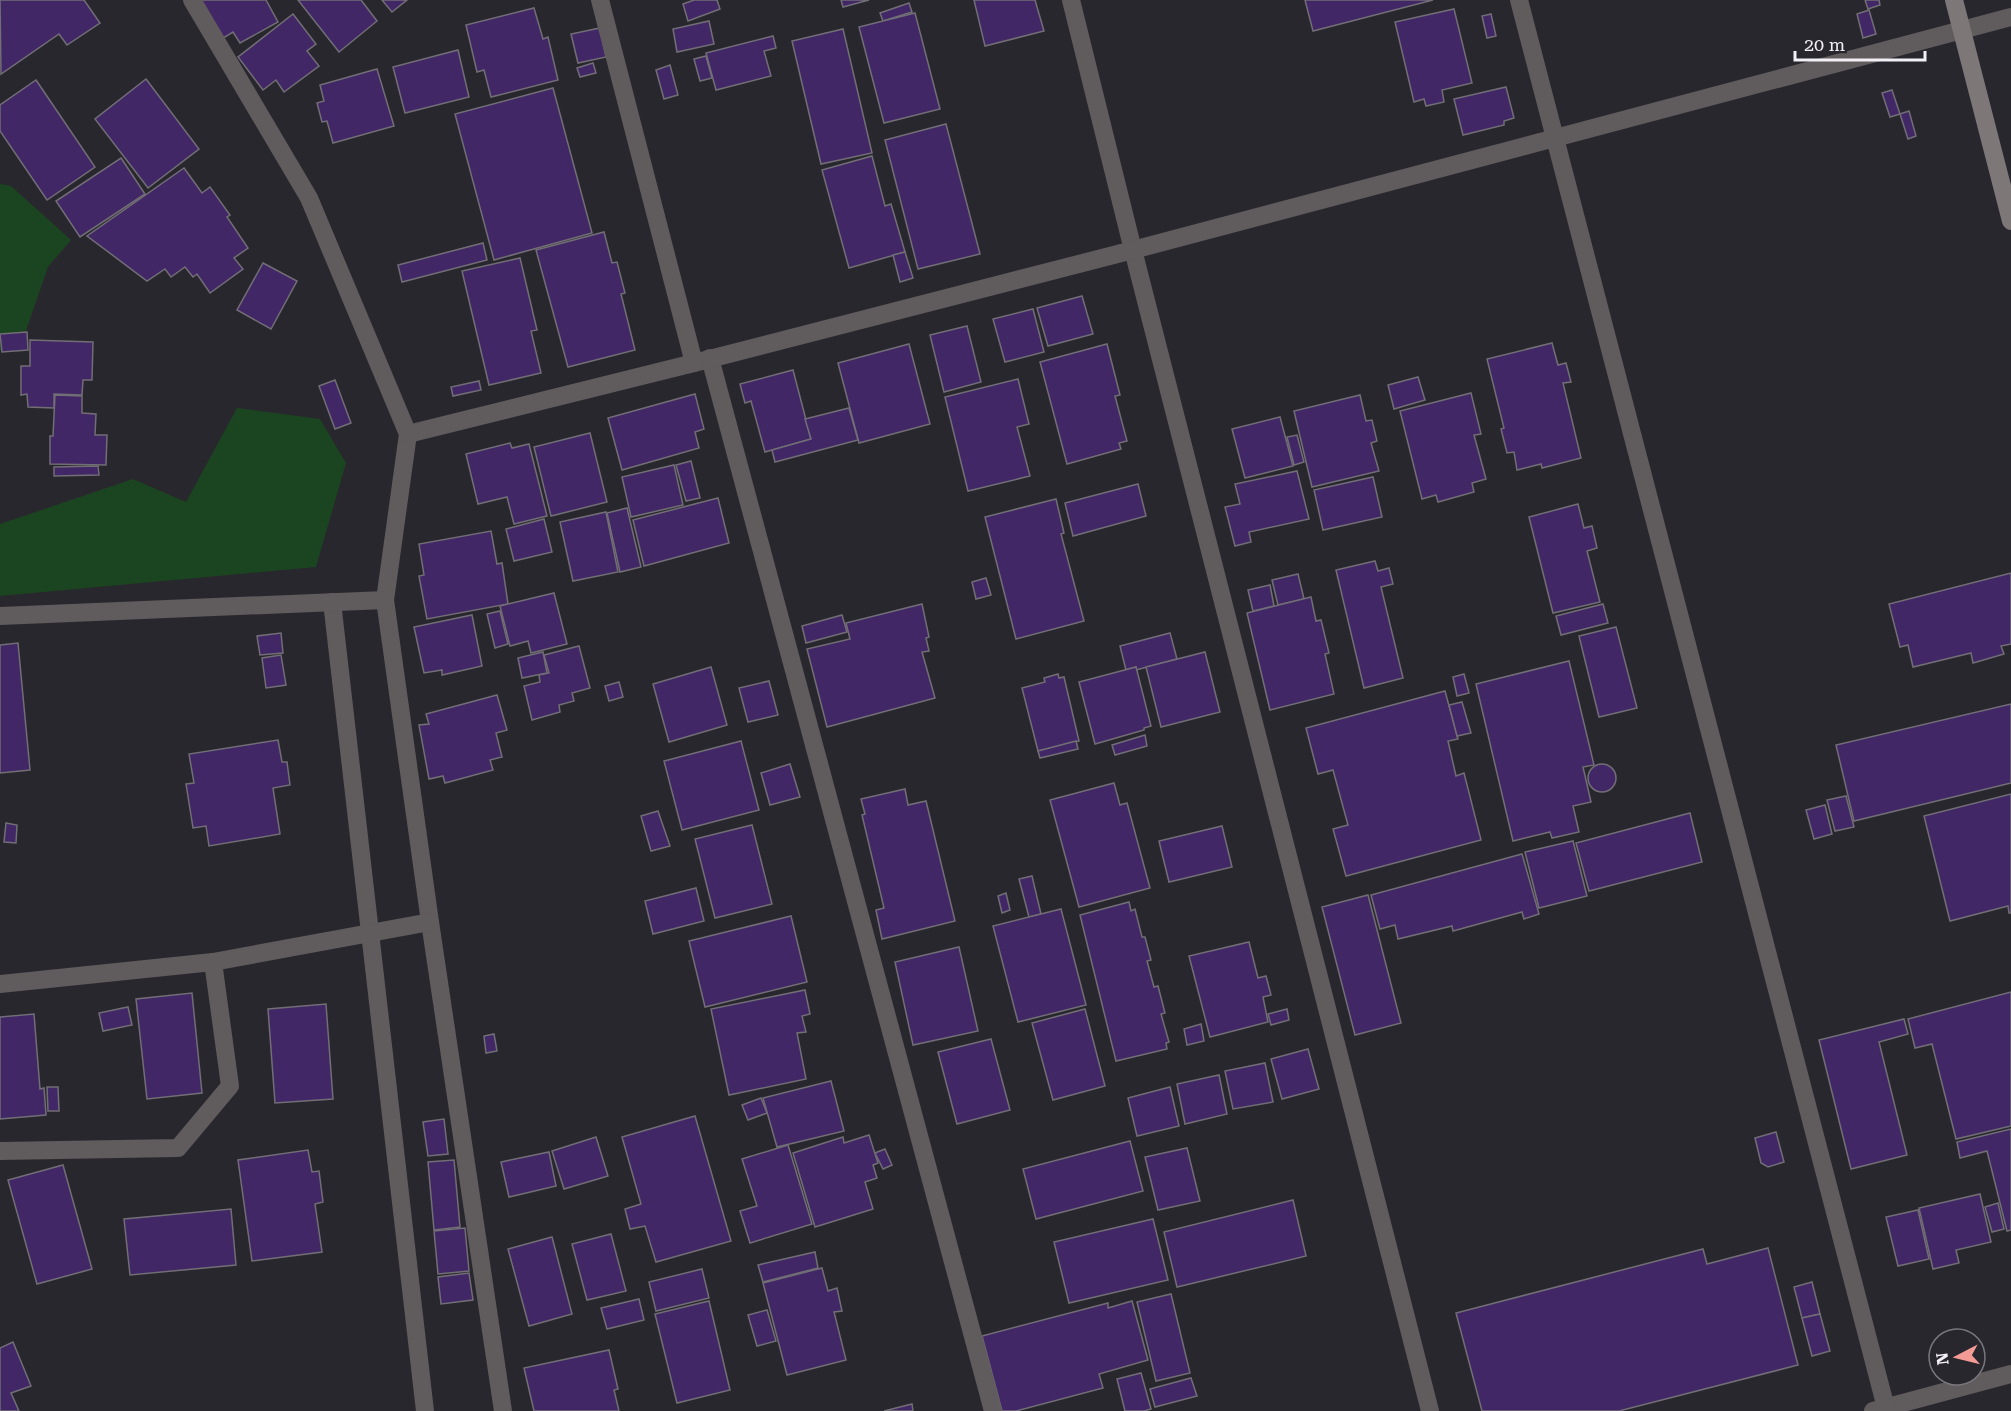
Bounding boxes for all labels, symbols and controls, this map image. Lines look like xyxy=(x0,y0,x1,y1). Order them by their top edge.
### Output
scale bar xyxy=(1795,24,1926,62)
text: 20 m xyxy=(1804,34,1845,55)
north arrow xyxy=(1927,1327,1987,1387)
text: N xyxy=(1932,1351,1953,1366)

